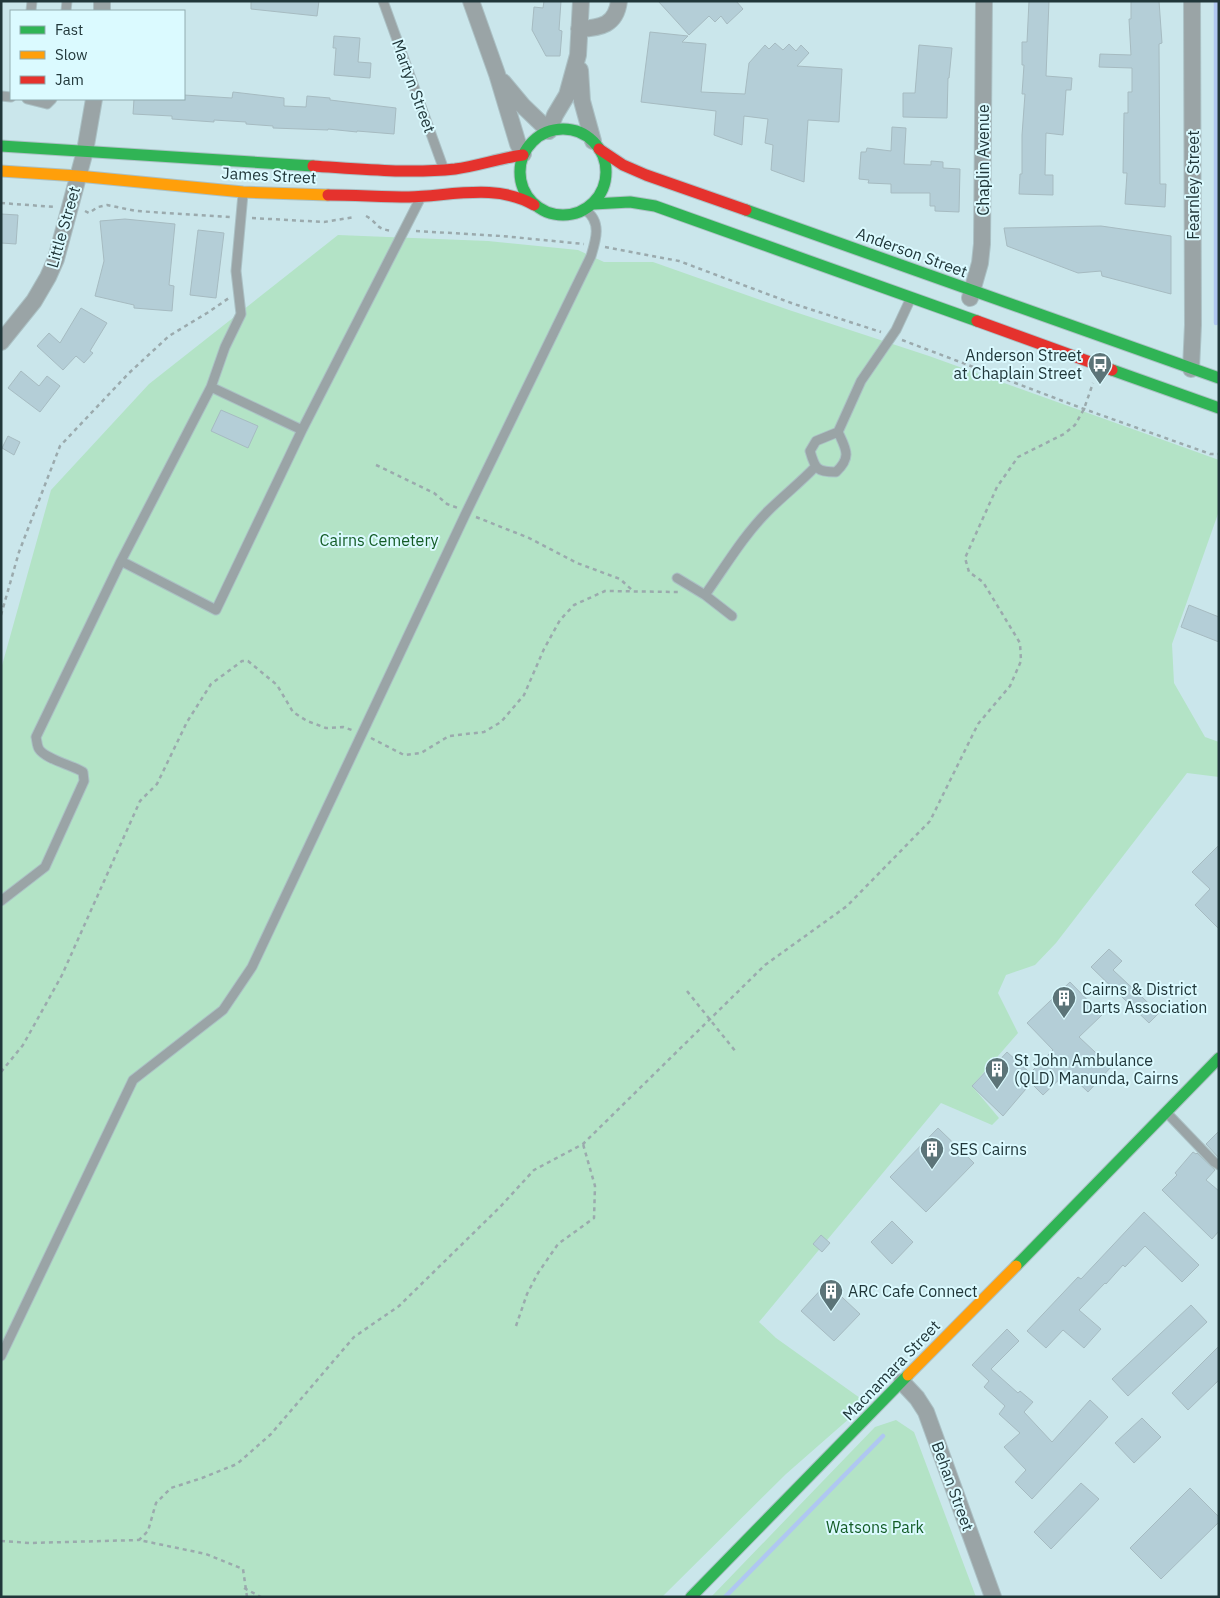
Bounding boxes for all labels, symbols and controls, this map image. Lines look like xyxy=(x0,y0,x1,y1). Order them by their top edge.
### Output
legend xyxy=(10,10,185,100)
text: Fast xyxy=(55,20,83,39)
street label: Martyn Street xyxy=(388,37,440,135)
text: Slow xyxy=(55,45,88,64)
text: Jam xyxy=(55,70,84,89)
street label: Chaplin Avenue xyxy=(973,104,993,216)
street label: Fearnley Street xyxy=(1183,130,1203,240)
street label: James Street xyxy=(221,163,317,187)
street label: Little Street xyxy=(42,184,84,270)
street label: Anderson Street xyxy=(854,223,970,281)
place label: Anderson Street at Chaplain Street xyxy=(954,345,1082,383)
bus stop icon: Anderson Street at Chaplain Street xyxy=(1087,351,1113,385)
park label: Cairns Cemetery xyxy=(320,530,438,550)
place label: Cairns & District Darts Association xyxy=(1082,979,1207,1017)
building icon: Cairns & District Darts Association xyxy=(1051,985,1077,1019)
place label: St John Ambulance (QLD) Manunda, Cairns xyxy=(1014,1050,1179,1088)
building icon: St John Ambulance (QLD) Manunda, Cairns xyxy=(984,1056,1010,1090)
building icon: SES Cairns xyxy=(919,1136,945,1170)
place label: SES Cairns xyxy=(950,1139,1027,1159)
building icon: ARC Cafe Connect xyxy=(818,1278,844,1312)
place label: ARC Cafe Connect xyxy=(848,1281,978,1301)
street label: Macnamara Street xyxy=(838,1316,944,1424)
street label: Behan Street xyxy=(928,1439,978,1533)
park label: Watsons Park xyxy=(826,1517,925,1537)

